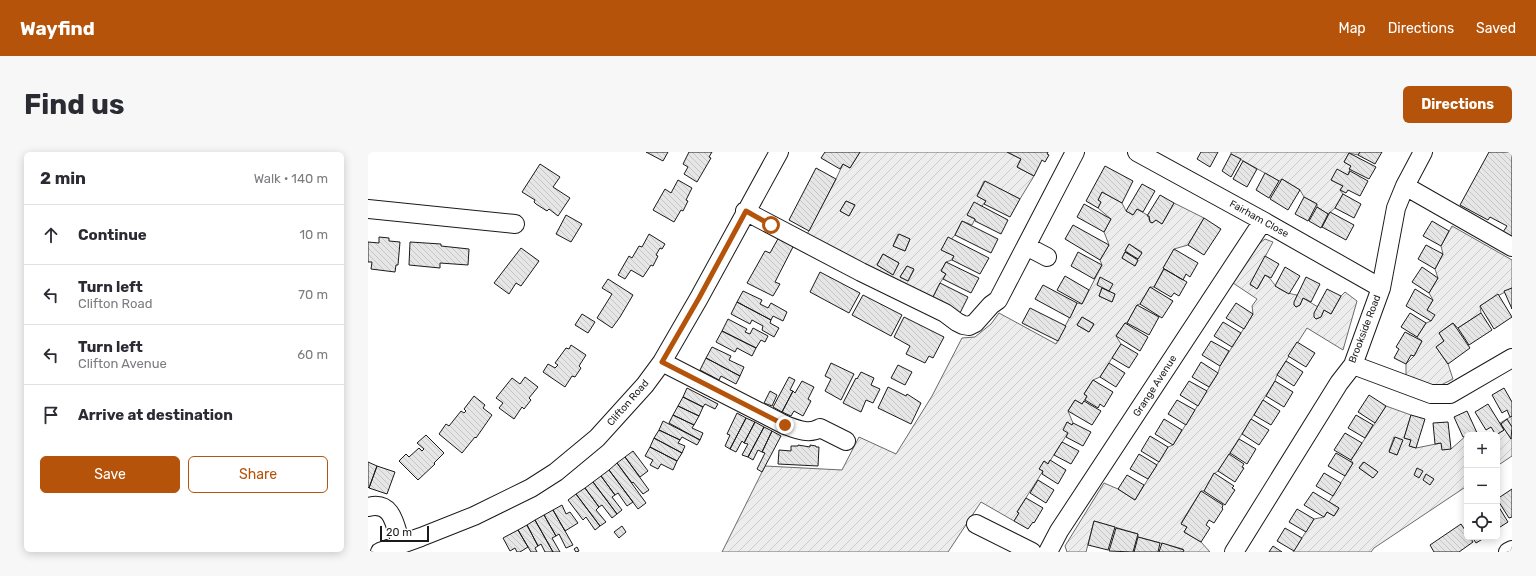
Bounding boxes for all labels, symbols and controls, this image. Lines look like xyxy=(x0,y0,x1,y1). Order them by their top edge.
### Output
text: Wayfind xyxy=(20,17,95,40)
text: Map xyxy=(1339,20,1366,37)
text: Directions xyxy=(1388,20,1454,37)
text: Saved xyxy=(1476,20,1516,37)
button: Directions xyxy=(1403,86,1512,123)
text: Find us xyxy=(24,88,124,121)
text: 2 min xyxy=(40,168,86,188)
text: Walk · 140 m xyxy=(254,171,328,186)
street label: Fairham Close xyxy=(1227,198,1291,240)
route start xyxy=(762,216,780,234)
icon: ahead xyxy=(40,224,62,246)
text: Continue xyxy=(78,226,147,244)
text: 10 m xyxy=(299,227,328,242)
text: Turn left xyxy=(78,278,143,296)
icon: left xyxy=(40,284,62,306)
text: 70 m xyxy=(298,287,328,302)
street label: Brookside Road xyxy=(1346,293,1384,365)
text: Clifton Road xyxy=(78,296,152,311)
text: Turn left xyxy=(78,338,143,356)
icon: left xyxy=(40,344,62,366)
text: 60 m xyxy=(297,347,328,362)
street label: Grange Avenue xyxy=(1131,353,1180,419)
text: Clifton Avenue xyxy=(78,356,167,371)
street label: Clifton Road xyxy=(605,377,651,429)
icon: arrive xyxy=(40,404,62,426)
text: Arrive at destination xyxy=(78,406,233,424)
route end xyxy=(776,416,794,434)
map controls xyxy=(1464,432,1500,540)
button: + xyxy=(1464,432,1500,468)
button: Save xyxy=(40,456,180,493)
button: Share xyxy=(188,456,328,493)
button: − xyxy=(1464,468,1500,504)
button: locate xyxy=(1464,504,1500,540)
scale bar xyxy=(380,524,429,543)
text: 20 m xyxy=(386,526,412,539)

